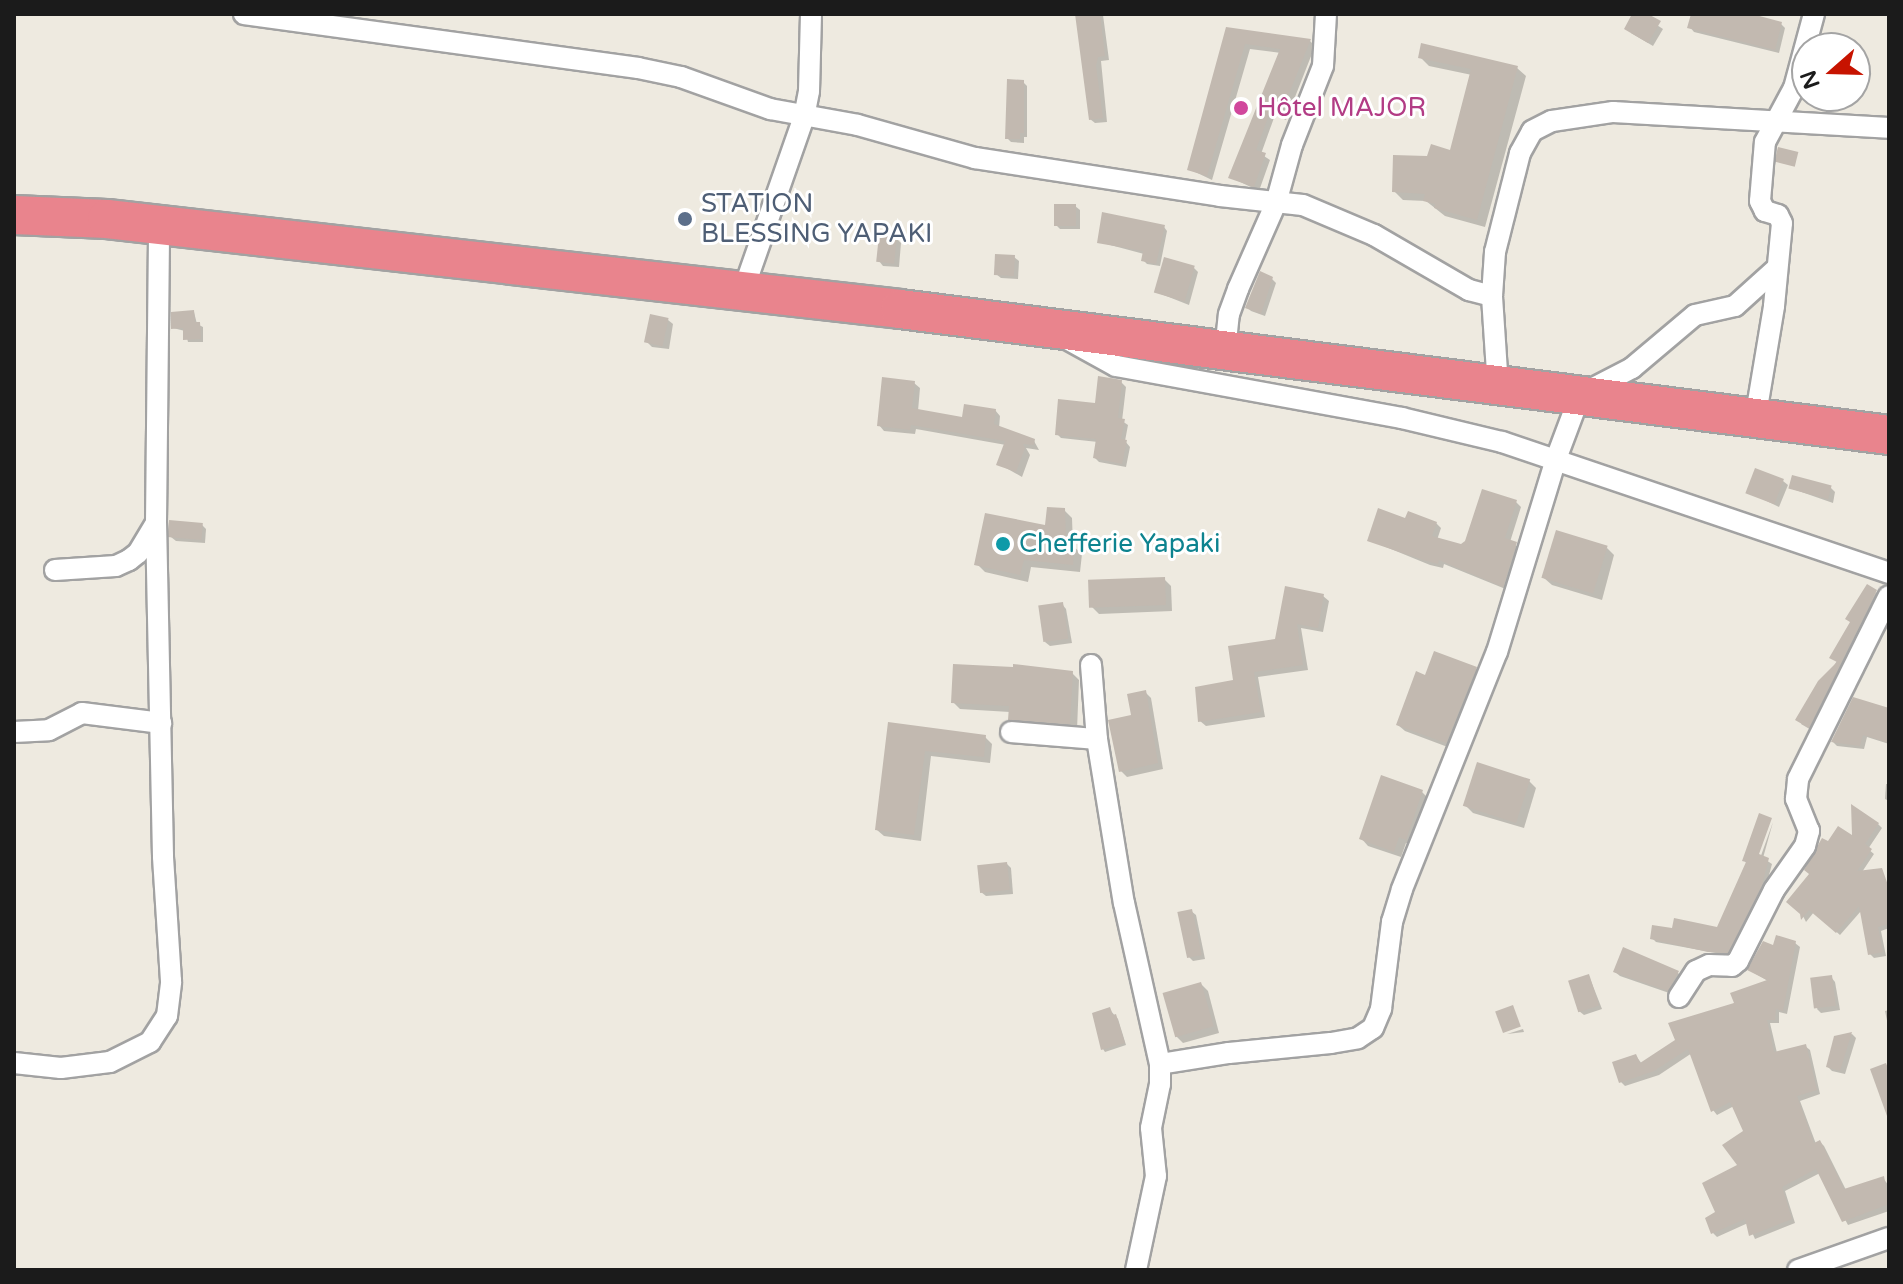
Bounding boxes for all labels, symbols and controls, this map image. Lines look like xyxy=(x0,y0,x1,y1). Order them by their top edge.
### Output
north arrow xyxy=(1791,32,1871,112)
text: N xyxy=(1795,67,1826,92)
place label: Hôtel MAJOR xyxy=(1257,92,1426,124)
marker: Hôtel MAJOR xyxy=(1232,99,1250,117)
place label: STATION BLESSING YAPAKI xyxy=(701,188,932,250)
marker: STATION BLESSING YAPAKI xyxy=(676,210,694,228)
place label: Chefferie Yapaki xyxy=(1019,528,1220,560)
marker: Chefferie Yapaki xyxy=(994,535,1012,553)

